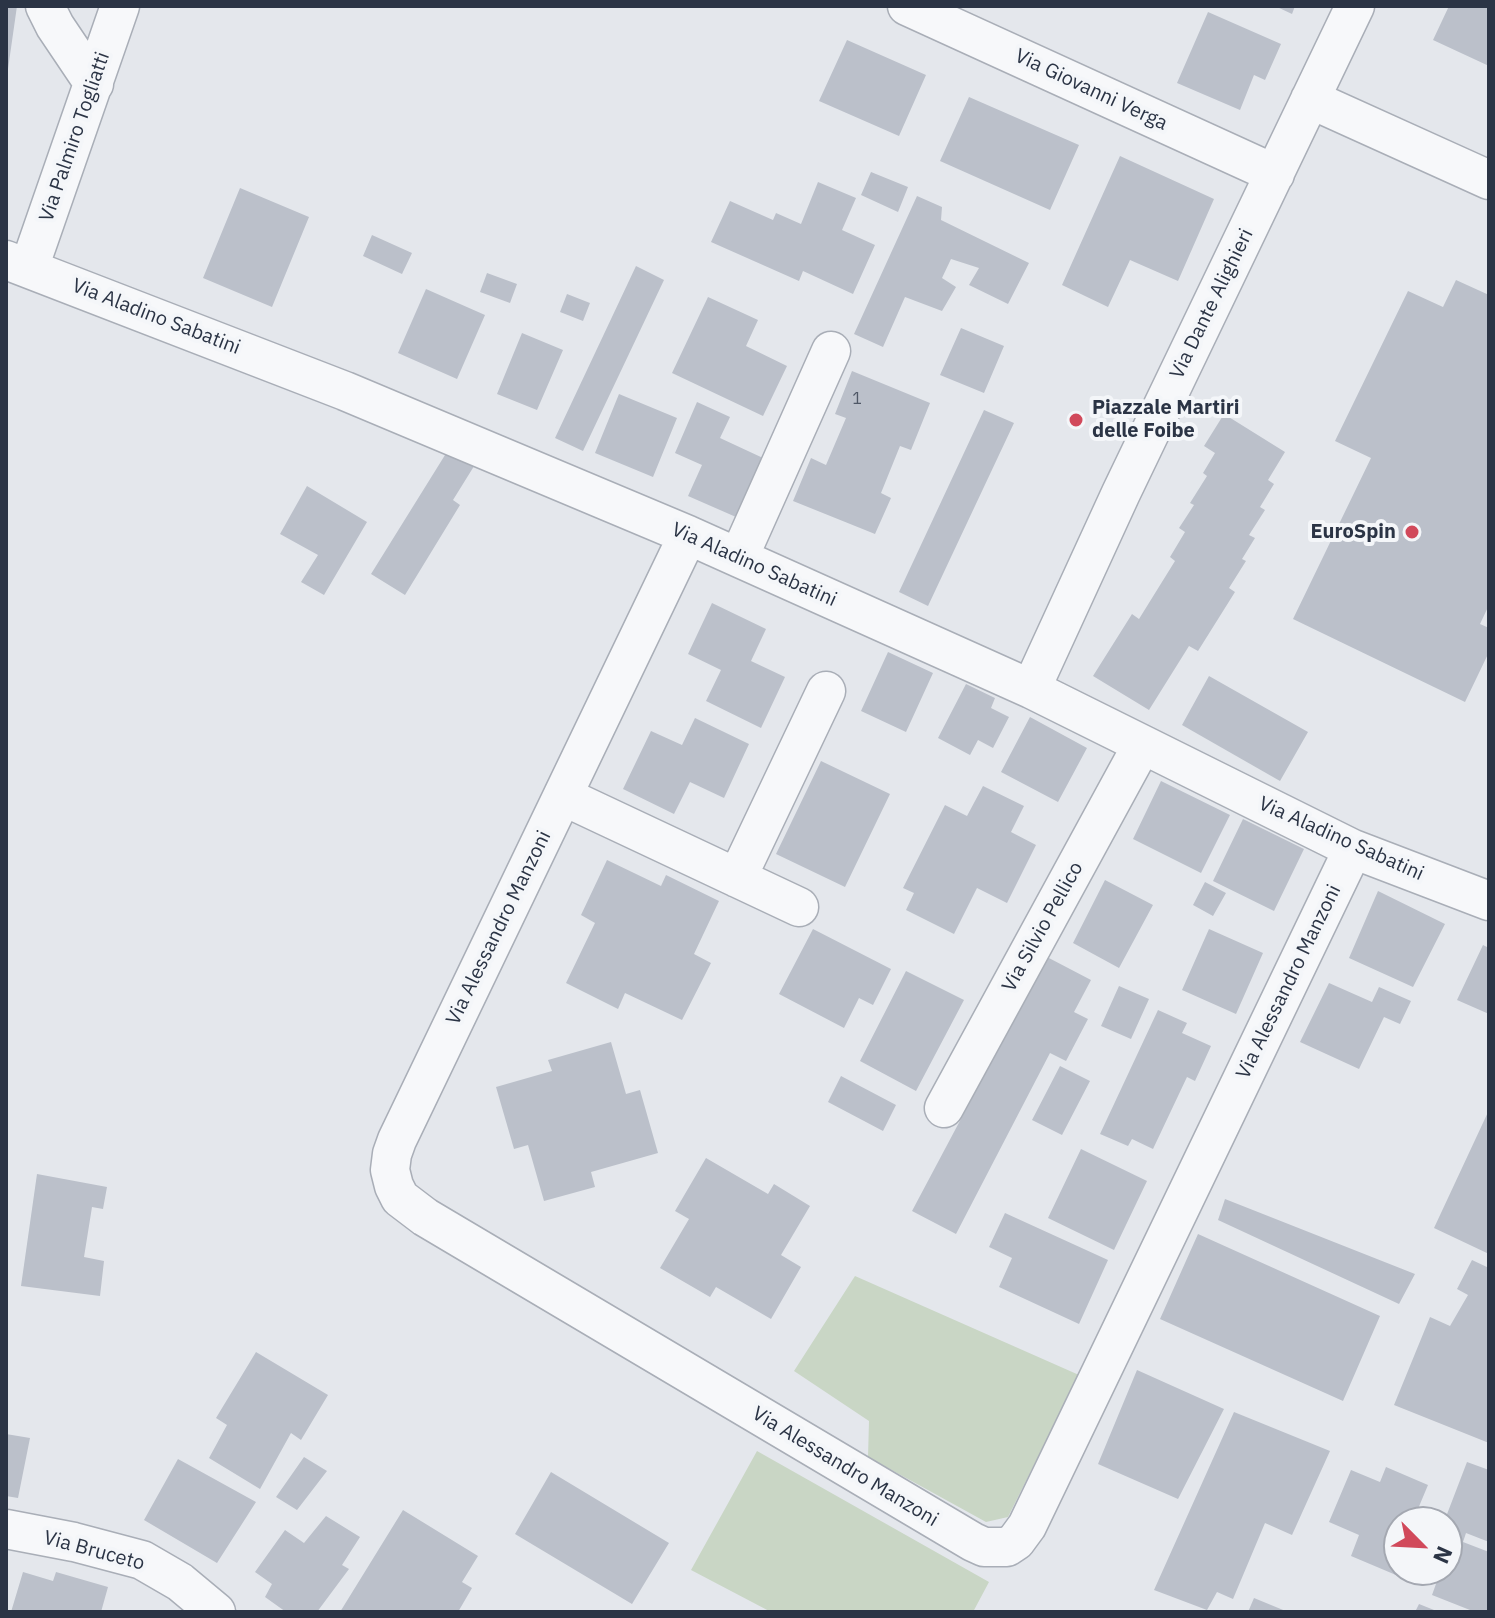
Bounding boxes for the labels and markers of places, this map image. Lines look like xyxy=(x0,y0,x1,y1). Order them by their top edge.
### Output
place label: Piazzale Martiri delle Foibe xyxy=(1092,396,1239,443)
marker: Piazzale Martiri delle Foibe xyxy=(1067,411,1085,429)
place label: EuroSpin xyxy=(1310,520,1396,544)
marker: EuroSpin xyxy=(1403,523,1421,541)

